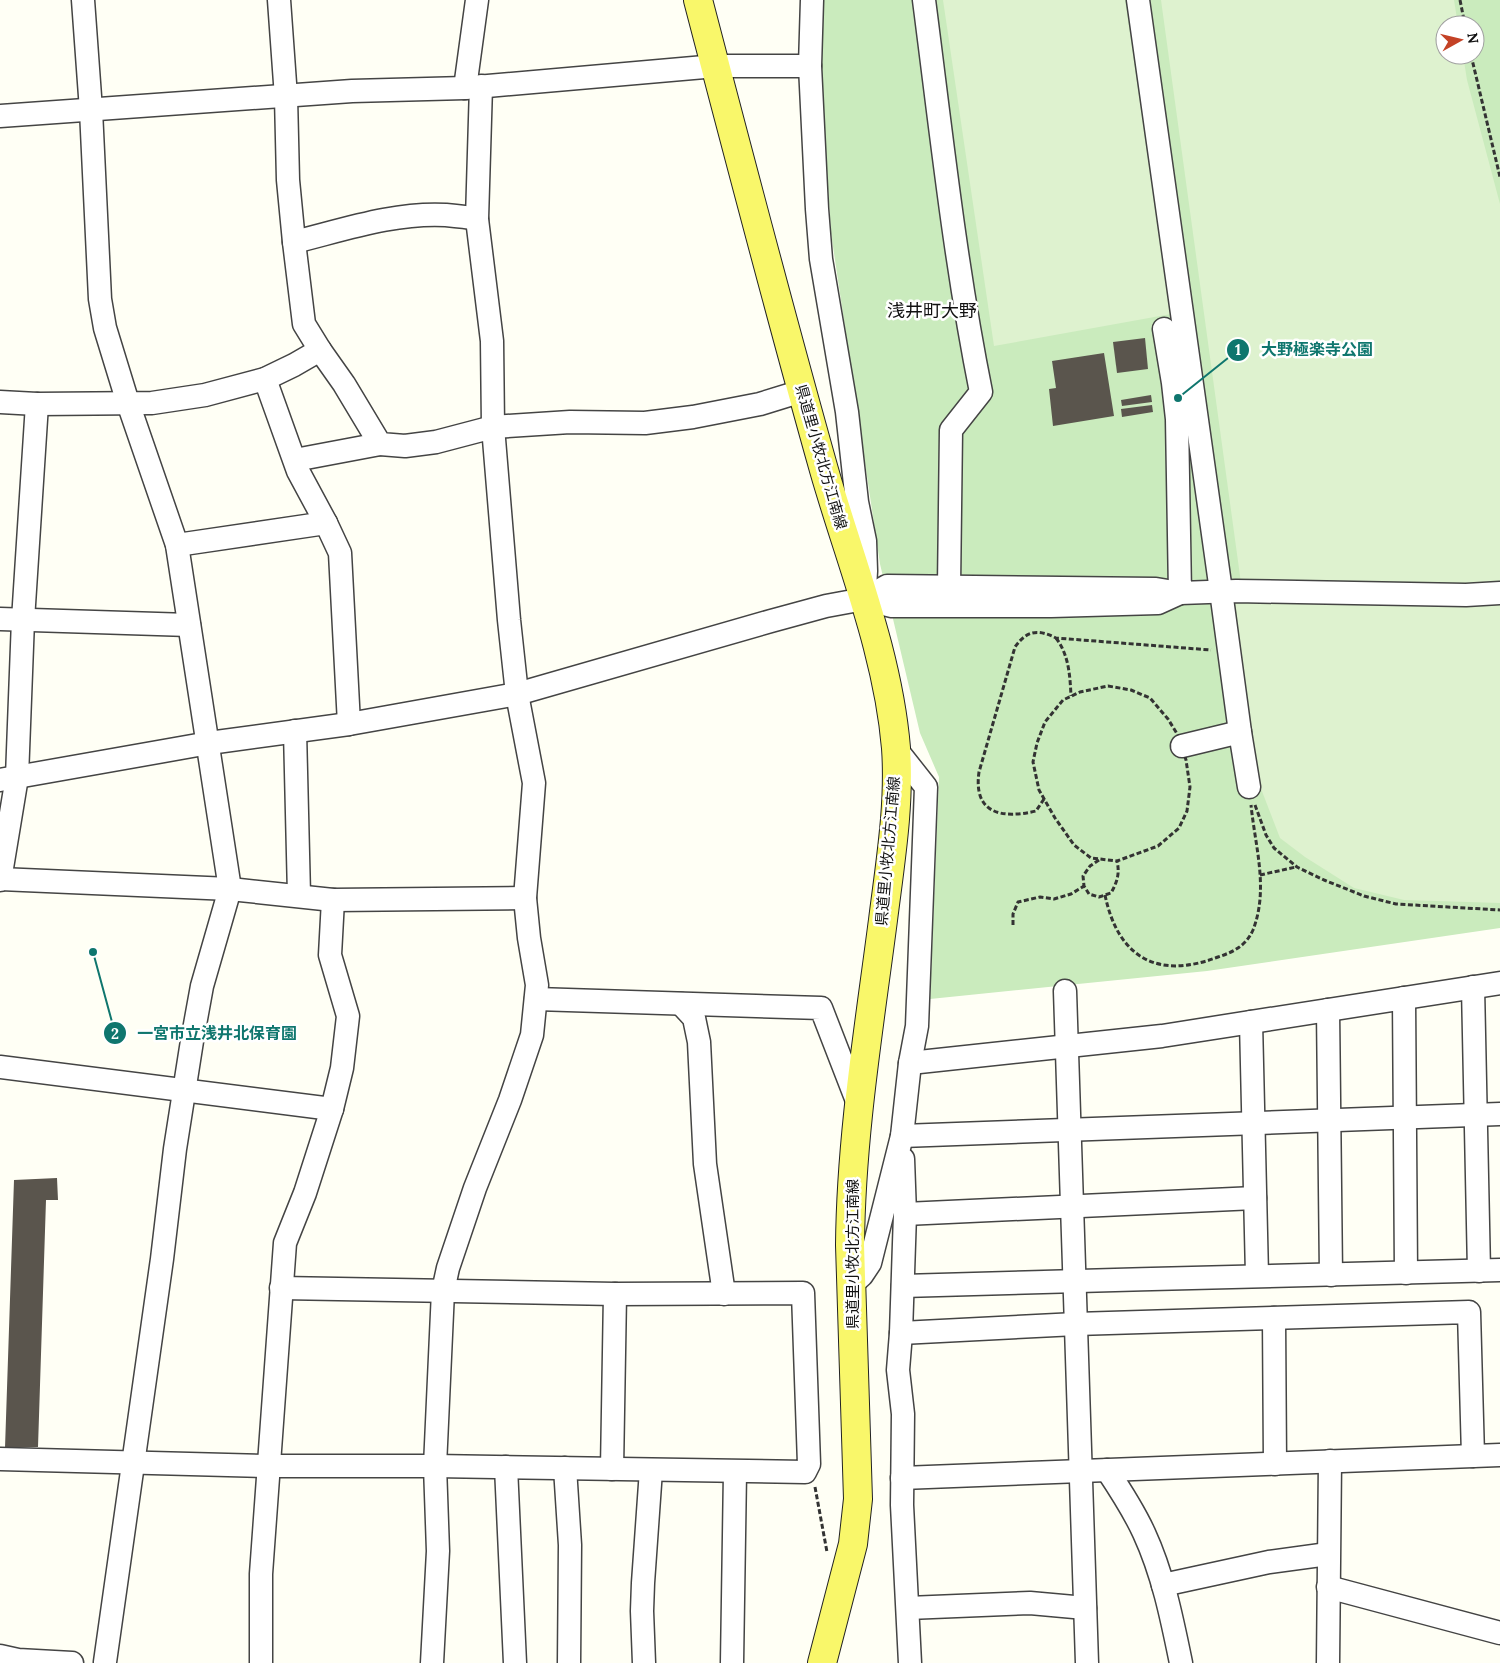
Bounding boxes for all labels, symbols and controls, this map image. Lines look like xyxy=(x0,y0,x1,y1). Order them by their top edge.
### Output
north arrow xyxy=(1435,15,1485,65)
text: N xyxy=(1463,32,1483,45)
district label: 浅井町大野 xyxy=(887,299,977,322)
callout: 大野極楽寺公園 xyxy=(1226,334,1383,365)
text: 大野極楽寺公園 xyxy=(1261,339,1373,359)
text: 1 xyxy=(1235,340,1241,359)
street label: 県道里小牧北方江南線 xyxy=(792,382,851,532)
street label: 県道里小牧北方江南線 xyxy=(872,775,904,927)
callout: 一宮市立浅井北保育園 xyxy=(102,1018,307,1049)
text: 一宮市立浅井北保育園 xyxy=(137,1023,297,1043)
text: 2 xyxy=(111,1024,119,1043)
street label: 県道里小牧北方江南線 xyxy=(843,1179,862,1329)

